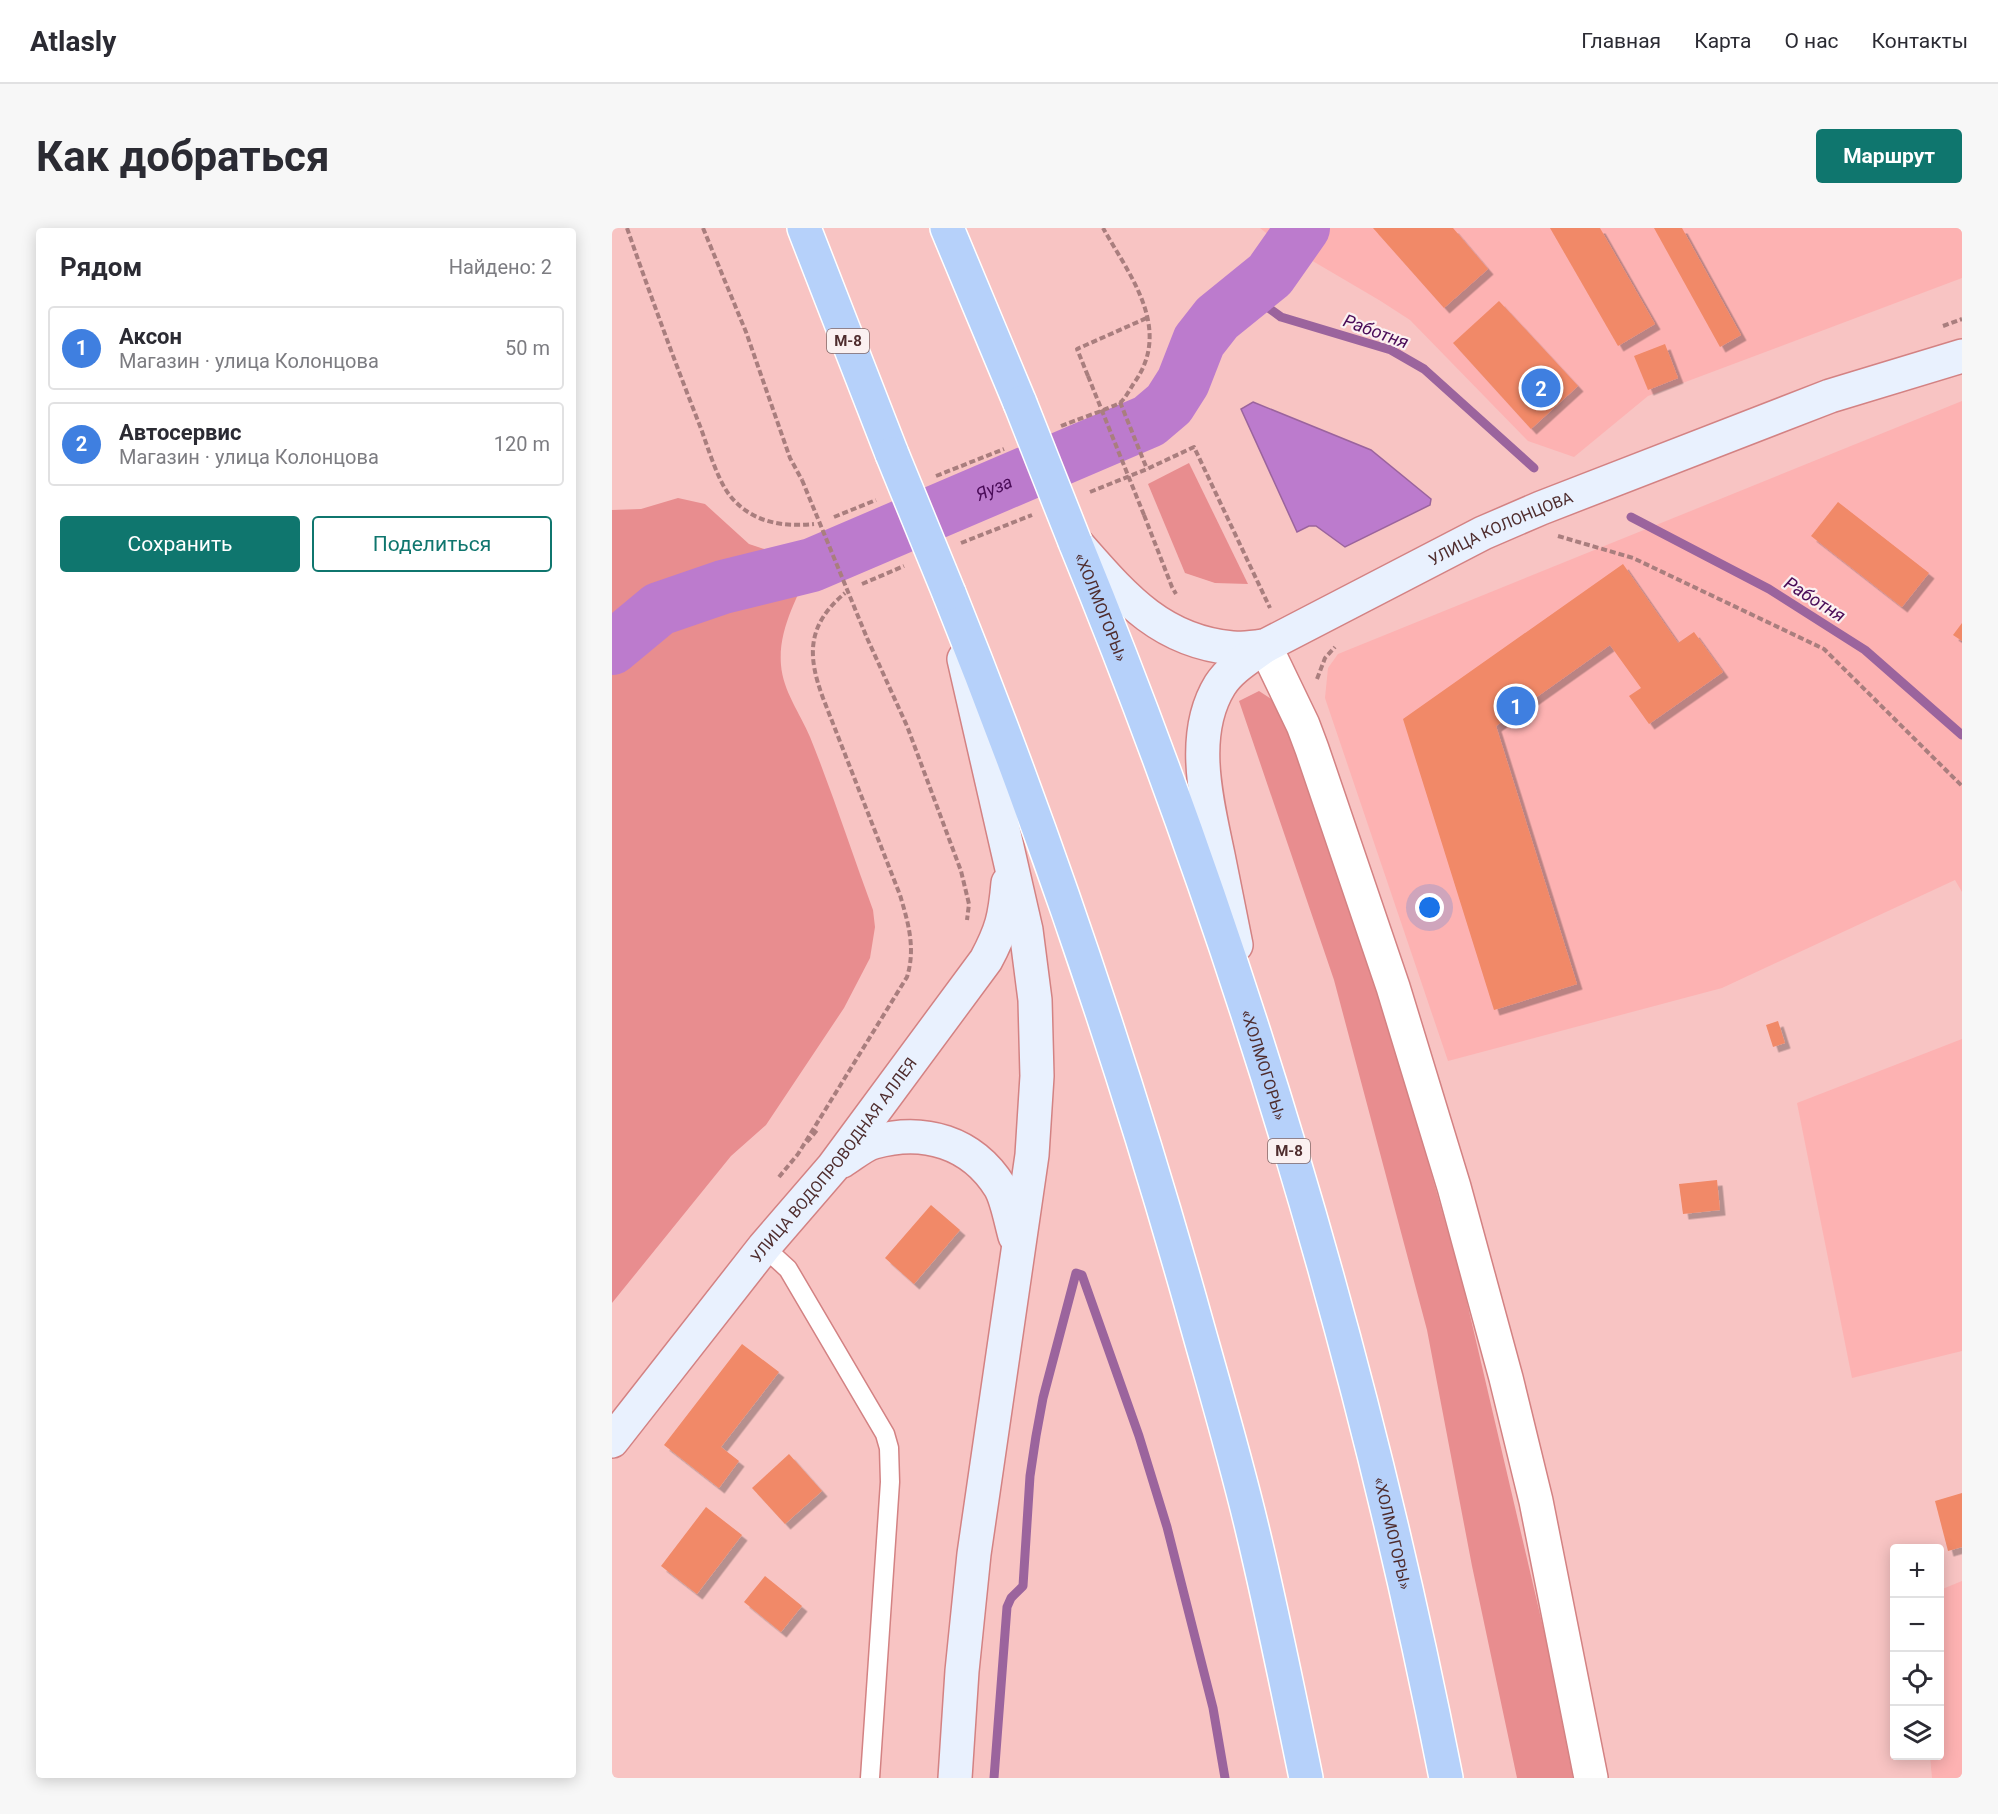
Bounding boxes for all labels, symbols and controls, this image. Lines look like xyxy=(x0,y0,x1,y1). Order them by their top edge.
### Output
text: Atlasly xyxy=(30,25,116,58)
text: Главная xyxy=(1581,29,1661,53)
text: Карта xyxy=(1694,29,1751,53)
text: О нас xyxy=(1784,29,1839,53)
text: Контакты xyxy=(1872,29,1968,53)
button: Маршрут xyxy=(1816,129,1962,183)
text: Как добраться xyxy=(36,132,330,181)
text: Рядом xyxy=(60,252,142,282)
text: Найдено: 2 xyxy=(449,255,552,279)
water label: Работня xyxy=(1341,310,1411,352)
text: Аксон xyxy=(119,324,182,349)
road number: М-8 xyxy=(827,329,869,353)
text: 1 xyxy=(76,336,87,360)
text: 50 m xyxy=(505,336,550,360)
text: Магазин · улица Колонцова xyxy=(119,349,379,373)
pin: 2 xyxy=(1522,366,1560,410)
text: Автосервис xyxy=(119,420,241,445)
text: 2 xyxy=(76,432,87,456)
text: 120 m xyxy=(494,432,550,456)
text: Магазин · улица Колонцова xyxy=(119,445,379,469)
water label: Яуза xyxy=(971,470,1015,505)
street label: УЛИЦА КОЛОНЦОВА xyxy=(1425,487,1576,569)
button: Сохранить xyxy=(60,516,300,572)
button: Поделиться xyxy=(312,516,552,572)
street label: «ХОЛМОГОРЫ» xyxy=(1071,550,1131,664)
water label: Работня xyxy=(1781,572,1849,626)
pin: 1 xyxy=(1496,684,1536,728)
your location xyxy=(1415,893,1444,922)
street label: «ХОЛМОГОРЫ» xyxy=(1237,1007,1290,1123)
street label: УЛИЦА ВОДОПРОВОДНАЯ АЛЛЕЯ xyxy=(746,1054,920,1266)
road number: М-8 xyxy=(1268,1139,1310,1163)
street label: «ХОЛМОГОРЫ» xyxy=(1370,1475,1415,1591)
map controls xyxy=(1890,1544,1944,1760)
button: + xyxy=(1890,1544,1944,1598)
button: − xyxy=(1890,1598,1944,1652)
button: locate xyxy=(1890,1652,1944,1706)
button: layers xyxy=(1890,1706,1944,1760)

